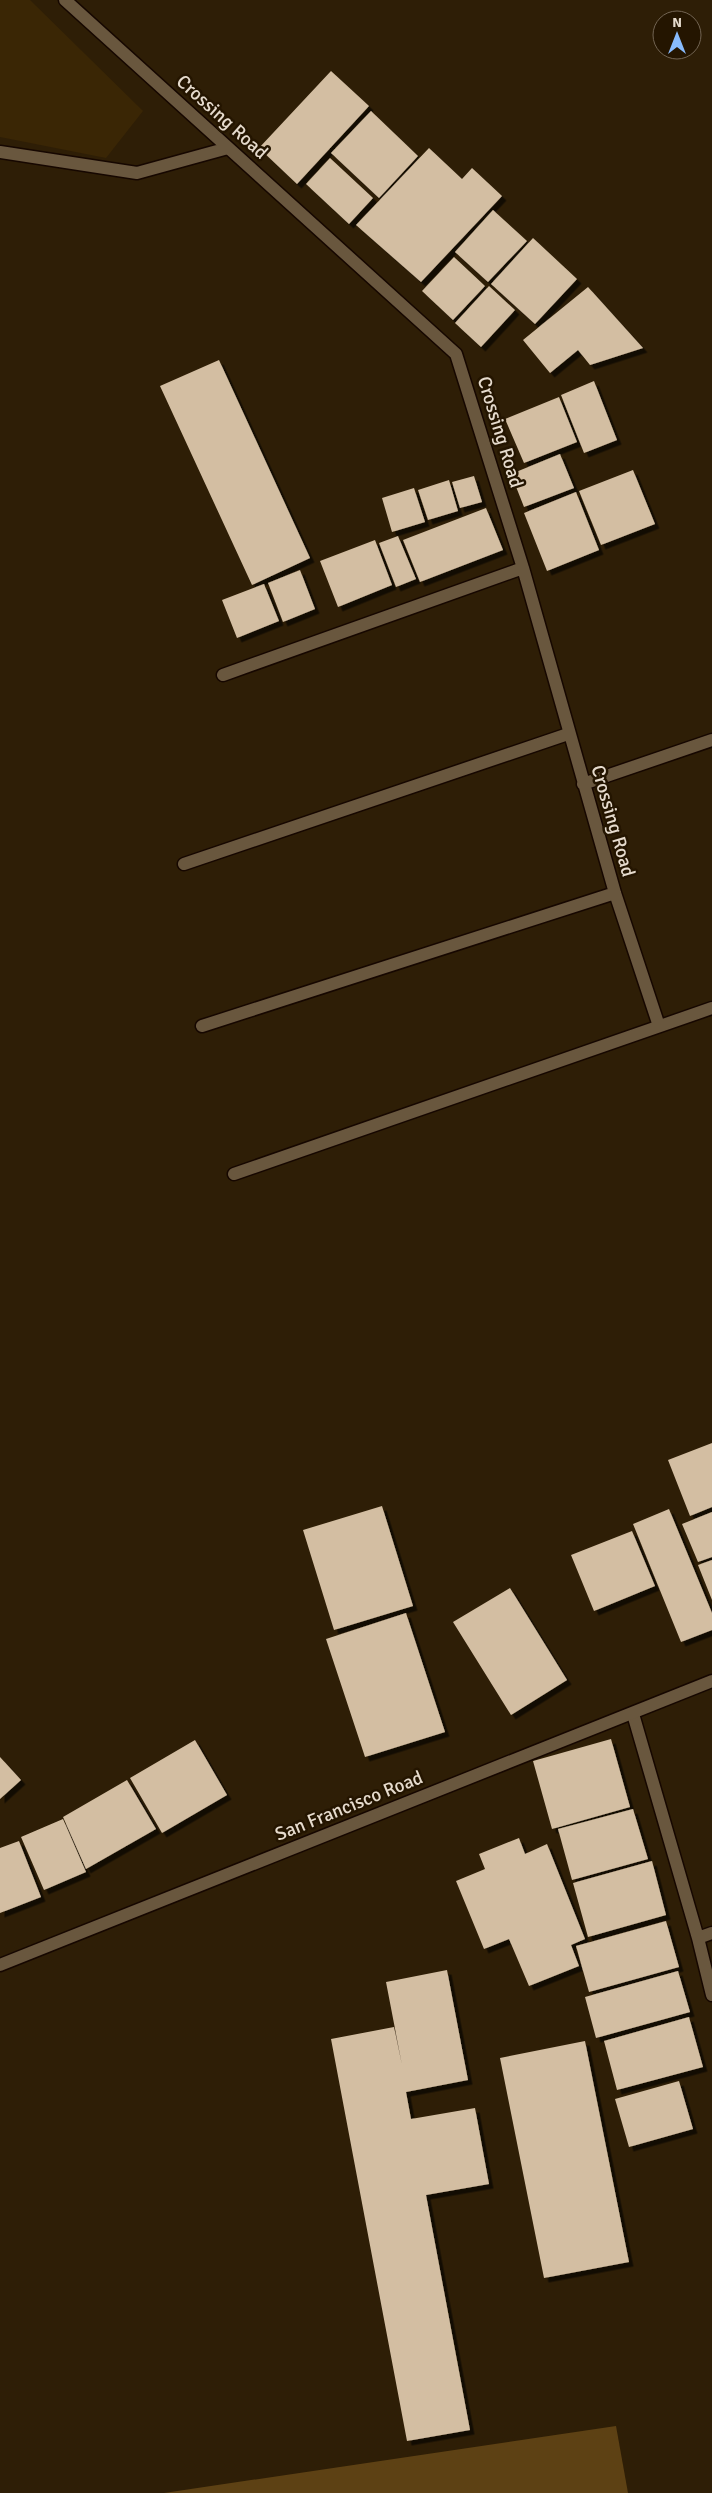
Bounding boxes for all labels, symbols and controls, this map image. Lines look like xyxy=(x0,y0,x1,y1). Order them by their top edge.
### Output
north arrow xyxy=(652,10,702,60)
text: N xyxy=(672,14,682,31)
street label: Crossing Road xyxy=(171,70,273,164)
street label: Crossing Road xyxy=(472,373,528,491)
street label: Crossing Road xyxy=(586,762,640,880)
street label: San Francisco Road xyxy=(272,1765,426,1847)

